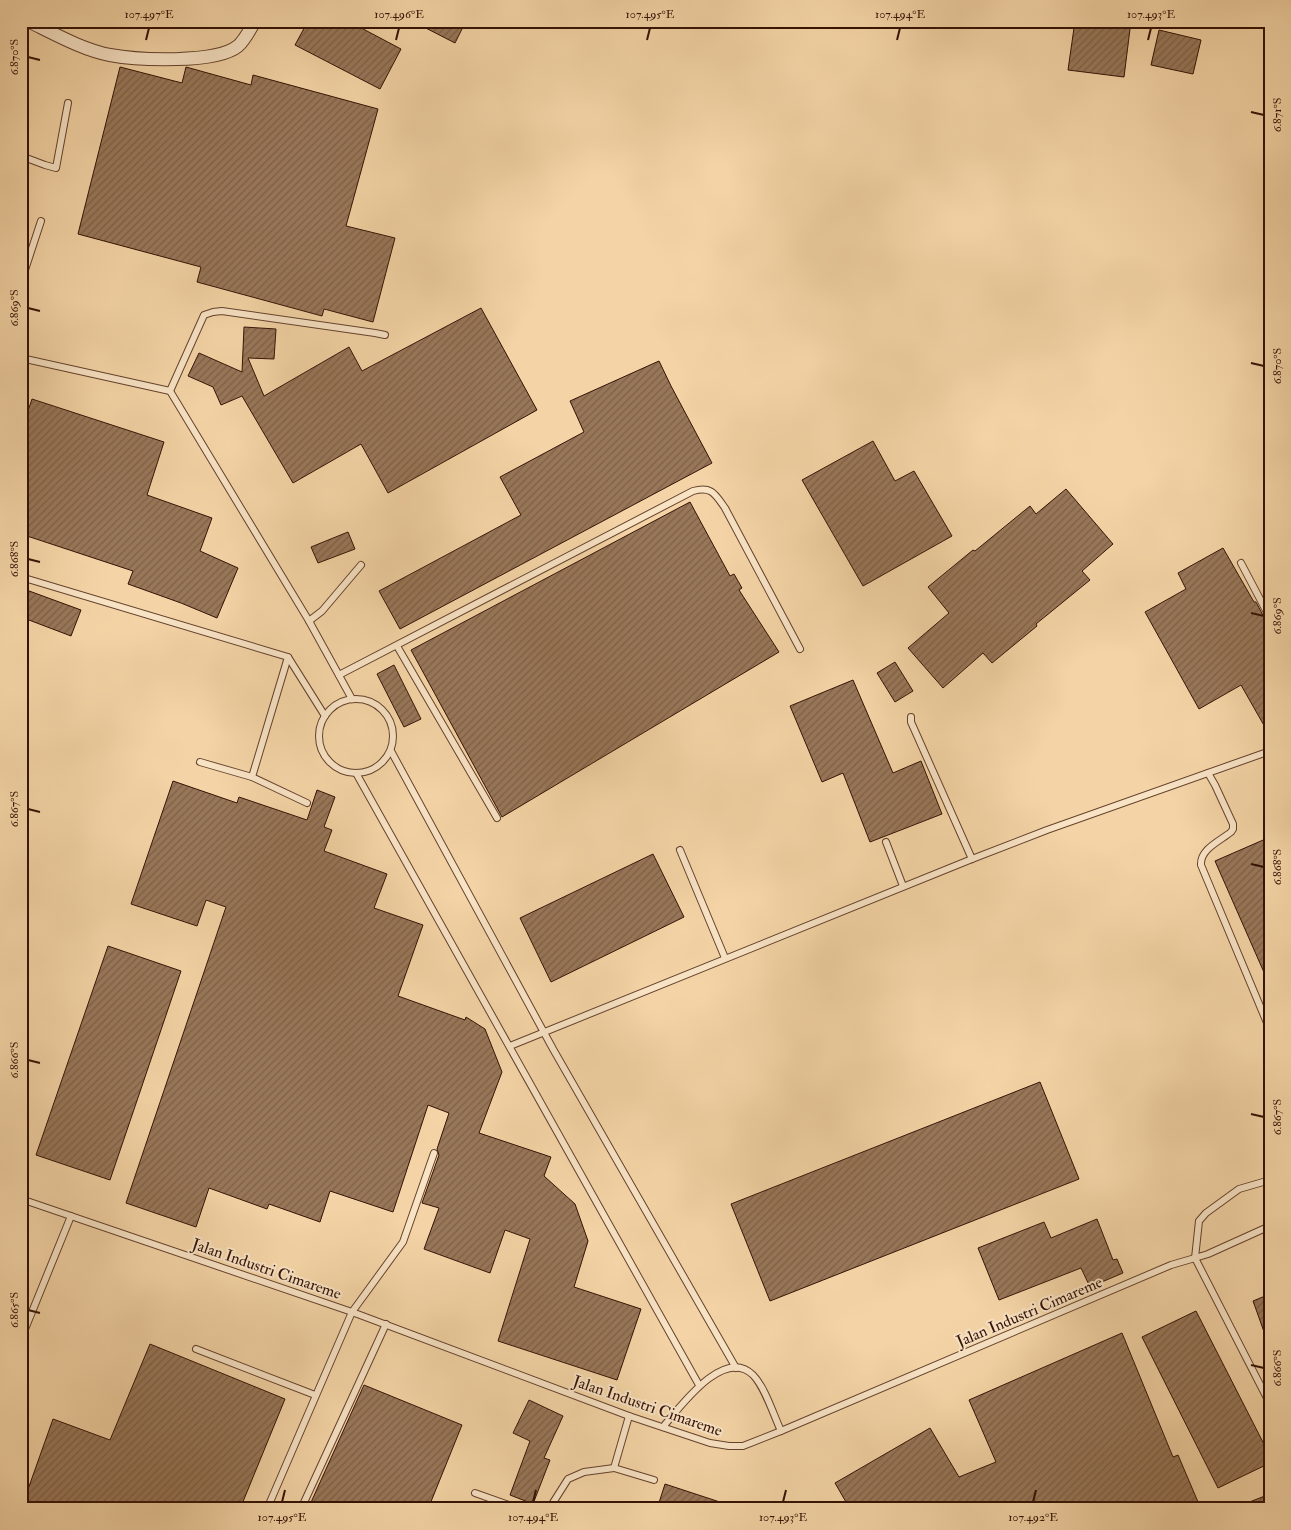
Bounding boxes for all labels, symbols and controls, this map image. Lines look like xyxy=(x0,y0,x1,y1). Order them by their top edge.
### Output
text: 107.497°E xyxy=(124,7,174,22)
text: 107.496°E xyxy=(374,7,424,22)
text: 107.495°E xyxy=(626,7,675,22)
text: 107.494°E xyxy=(875,7,925,22)
text: 107.493°E xyxy=(1127,7,1175,22)
text: 6.870°S xyxy=(7,39,22,75)
text: 6.871°S xyxy=(1270,98,1285,132)
text: 6.869°S xyxy=(7,289,22,327)
text: 6.870°S xyxy=(1270,348,1285,384)
text: 6.868°S xyxy=(7,541,22,577)
text: 6.869°S xyxy=(1270,597,1285,635)
text: 6.867°S xyxy=(7,791,22,827)
text: 6.868°S xyxy=(1270,849,1285,885)
text: 6.866°S xyxy=(7,1041,22,1079)
text: 6.867°S xyxy=(1270,1099,1285,1135)
street label: Jalan Industri Cimareme xyxy=(188,1234,344,1305)
street label: Jalan Industri Cimareme xyxy=(952,1272,1106,1353)
text: 6.865°S xyxy=(7,1292,22,1328)
text: 6.866°S xyxy=(1270,1349,1285,1387)
street label: Jalan Industri Cimareme xyxy=(569,1371,725,1442)
text: 107.495°E xyxy=(258,1510,307,1525)
text: 107.494°E xyxy=(508,1510,558,1525)
text: 107.493°E xyxy=(759,1510,807,1525)
text: 107.492°E xyxy=(1008,1510,1058,1525)

